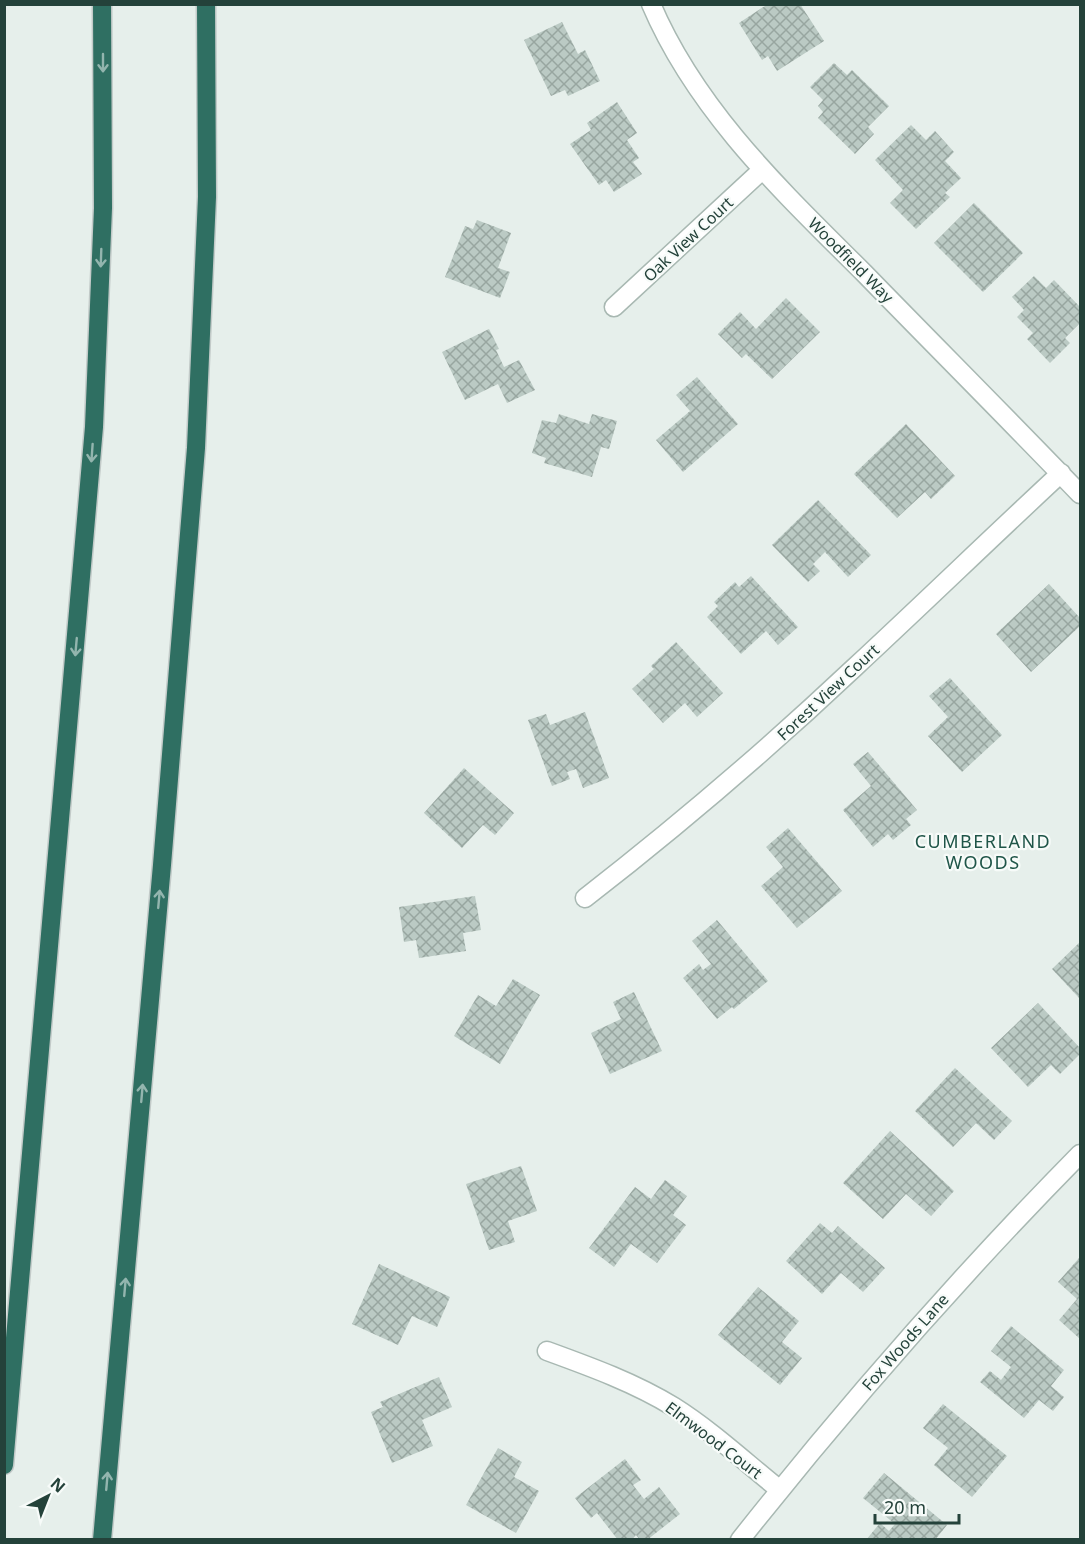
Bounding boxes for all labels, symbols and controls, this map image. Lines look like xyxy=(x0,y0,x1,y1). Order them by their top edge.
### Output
one-way arrow xyxy=(97,52,109,72)
street label: Oak View Court xyxy=(638,191,738,286)
street label: Woodfield Way xyxy=(804,213,899,308)
one-way arrow xyxy=(95,247,107,267)
one-way arrow xyxy=(86,442,97,462)
one-way arrow xyxy=(70,637,81,657)
street label: Forest View Court xyxy=(772,639,884,745)
district label: CUMBERLAND WOODS xyxy=(915,829,1051,874)
one-way arrow xyxy=(154,889,165,909)
one-way arrow xyxy=(137,1083,148,1103)
one-way arrow xyxy=(120,1278,131,1297)
street label: Fox Woods Lane xyxy=(857,1289,953,1395)
street label: Elmwood Court xyxy=(661,1396,767,1484)
north arrow xyxy=(18,1466,78,1526)
text: N xyxy=(46,1472,70,1497)
one-way arrow xyxy=(102,1472,113,1492)
scale bar xyxy=(875,1487,959,1525)
text: 20 m xyxy=(884,1495,926,1519)

